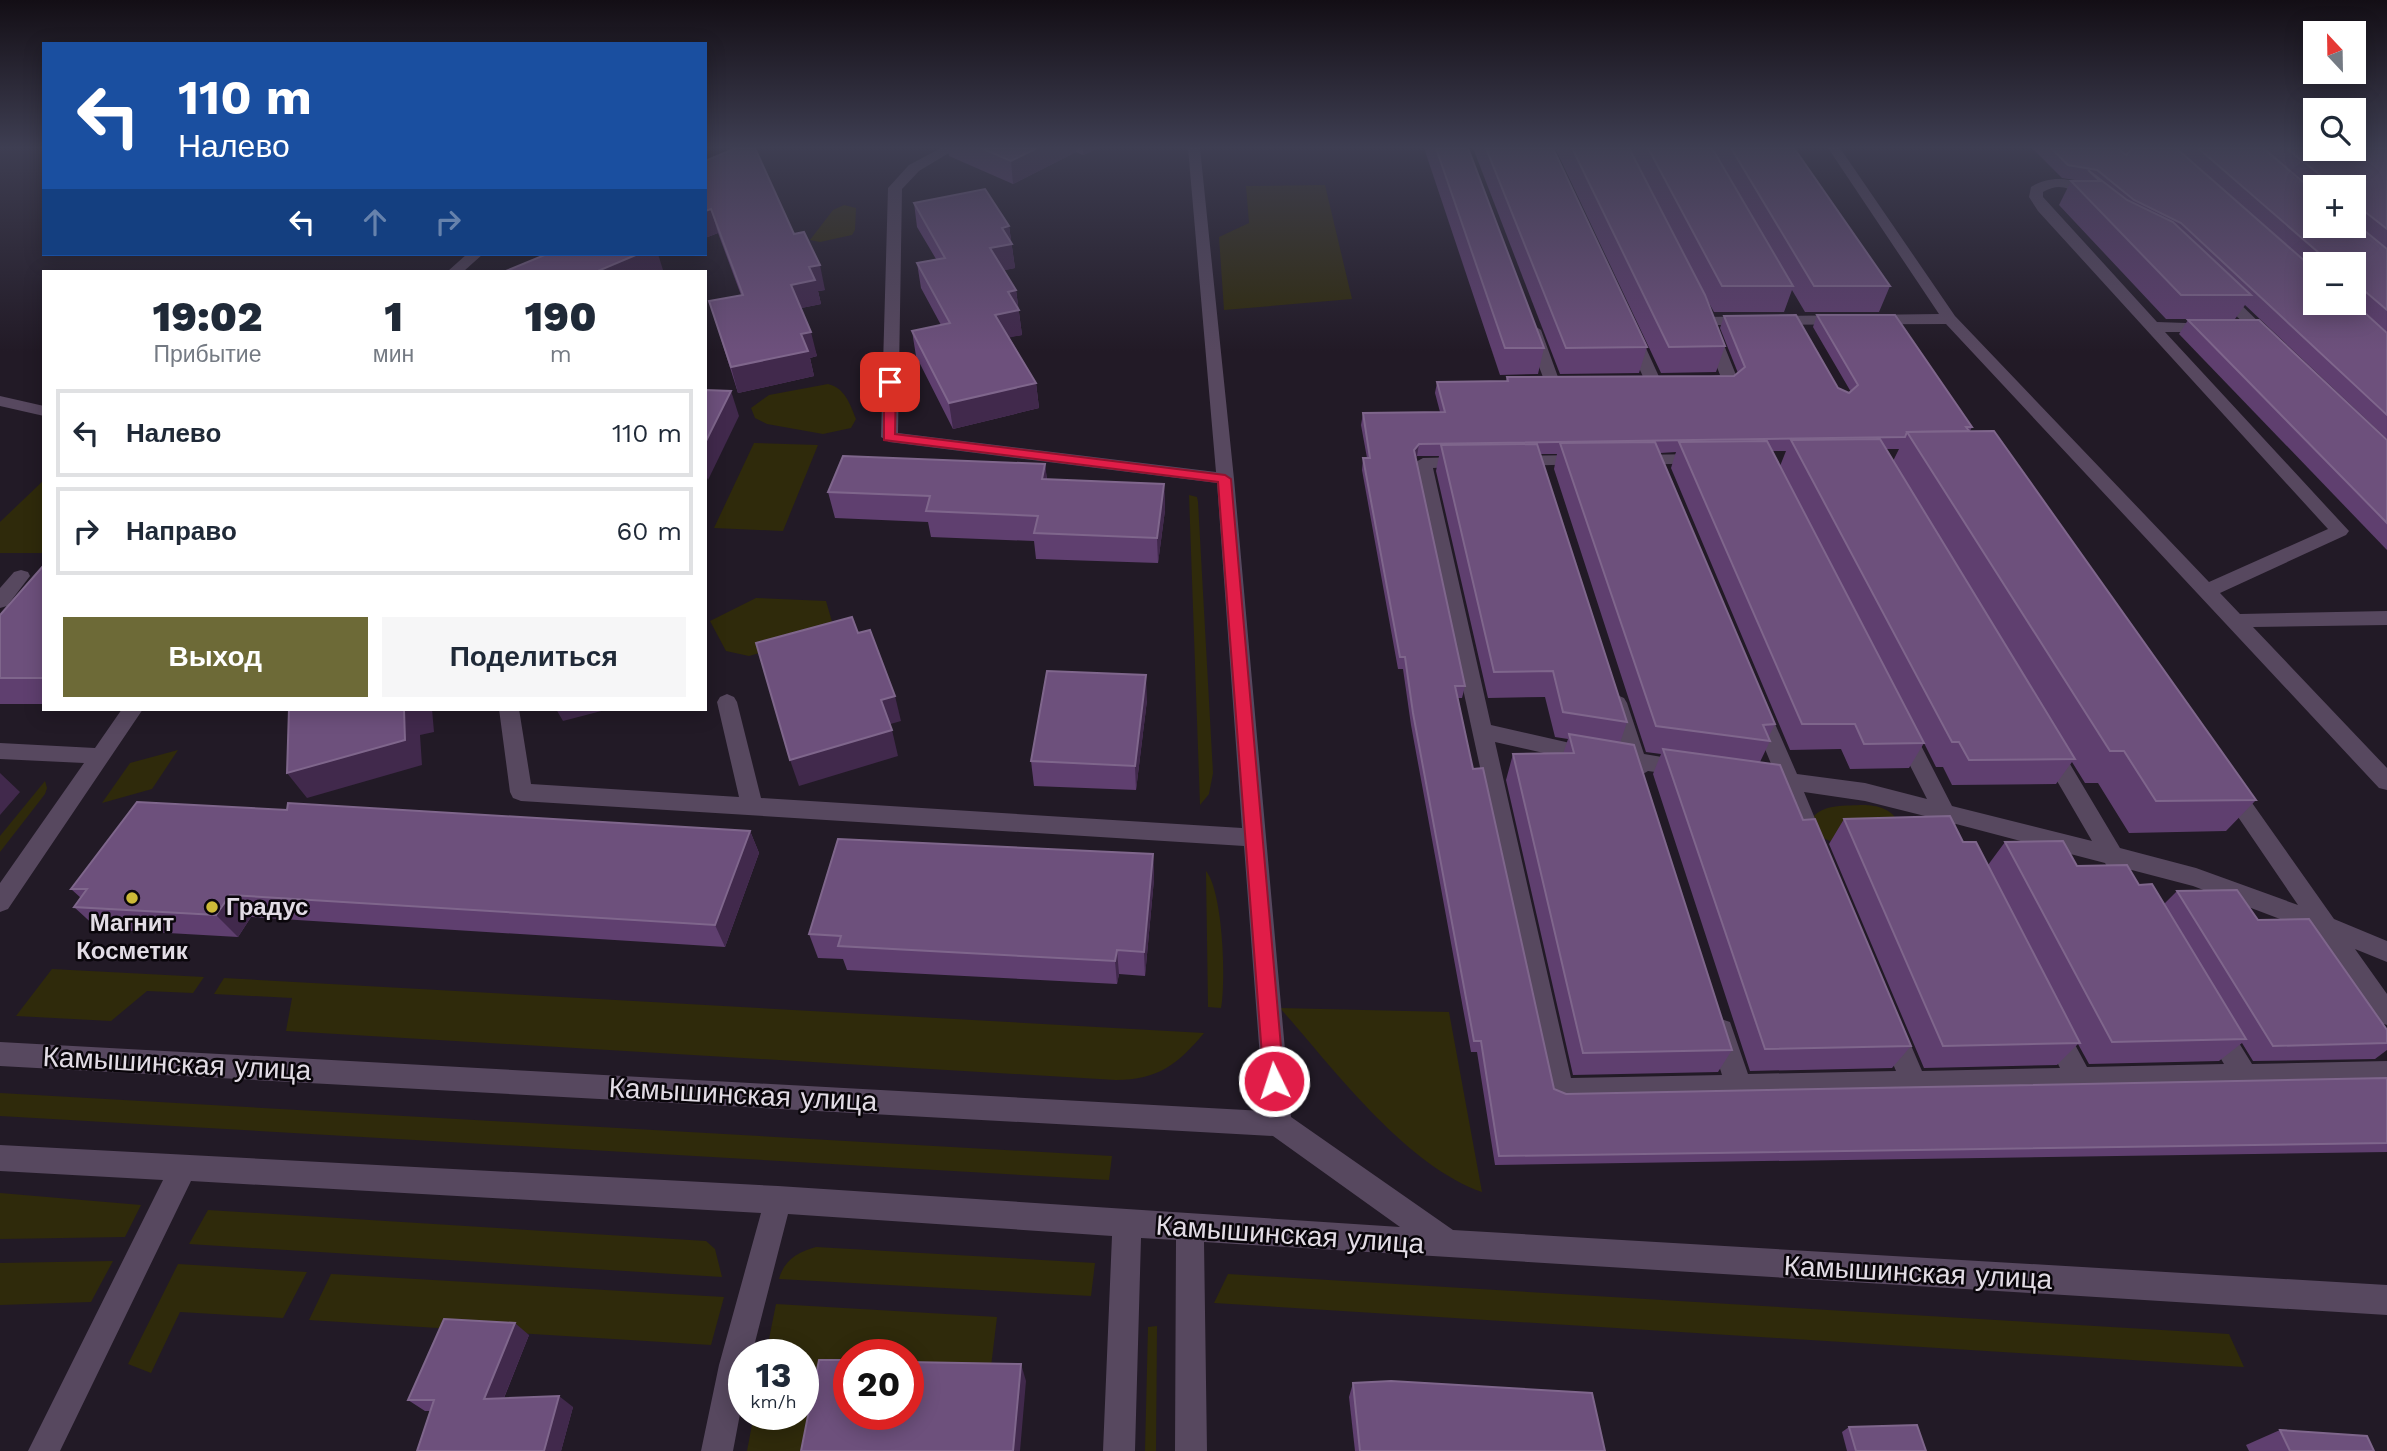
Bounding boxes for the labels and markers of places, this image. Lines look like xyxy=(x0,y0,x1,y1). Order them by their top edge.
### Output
pin xyxy=(860,352,920,412)
marker: Магнит Косметик xyxy=(124,890,140,906)
place label: Градус xyxy=(226,893,308,921)
marker: Градус xyxy=(204,899,220,915)
place label: Магнит Косметик xyxy=(76,909,189,965)

